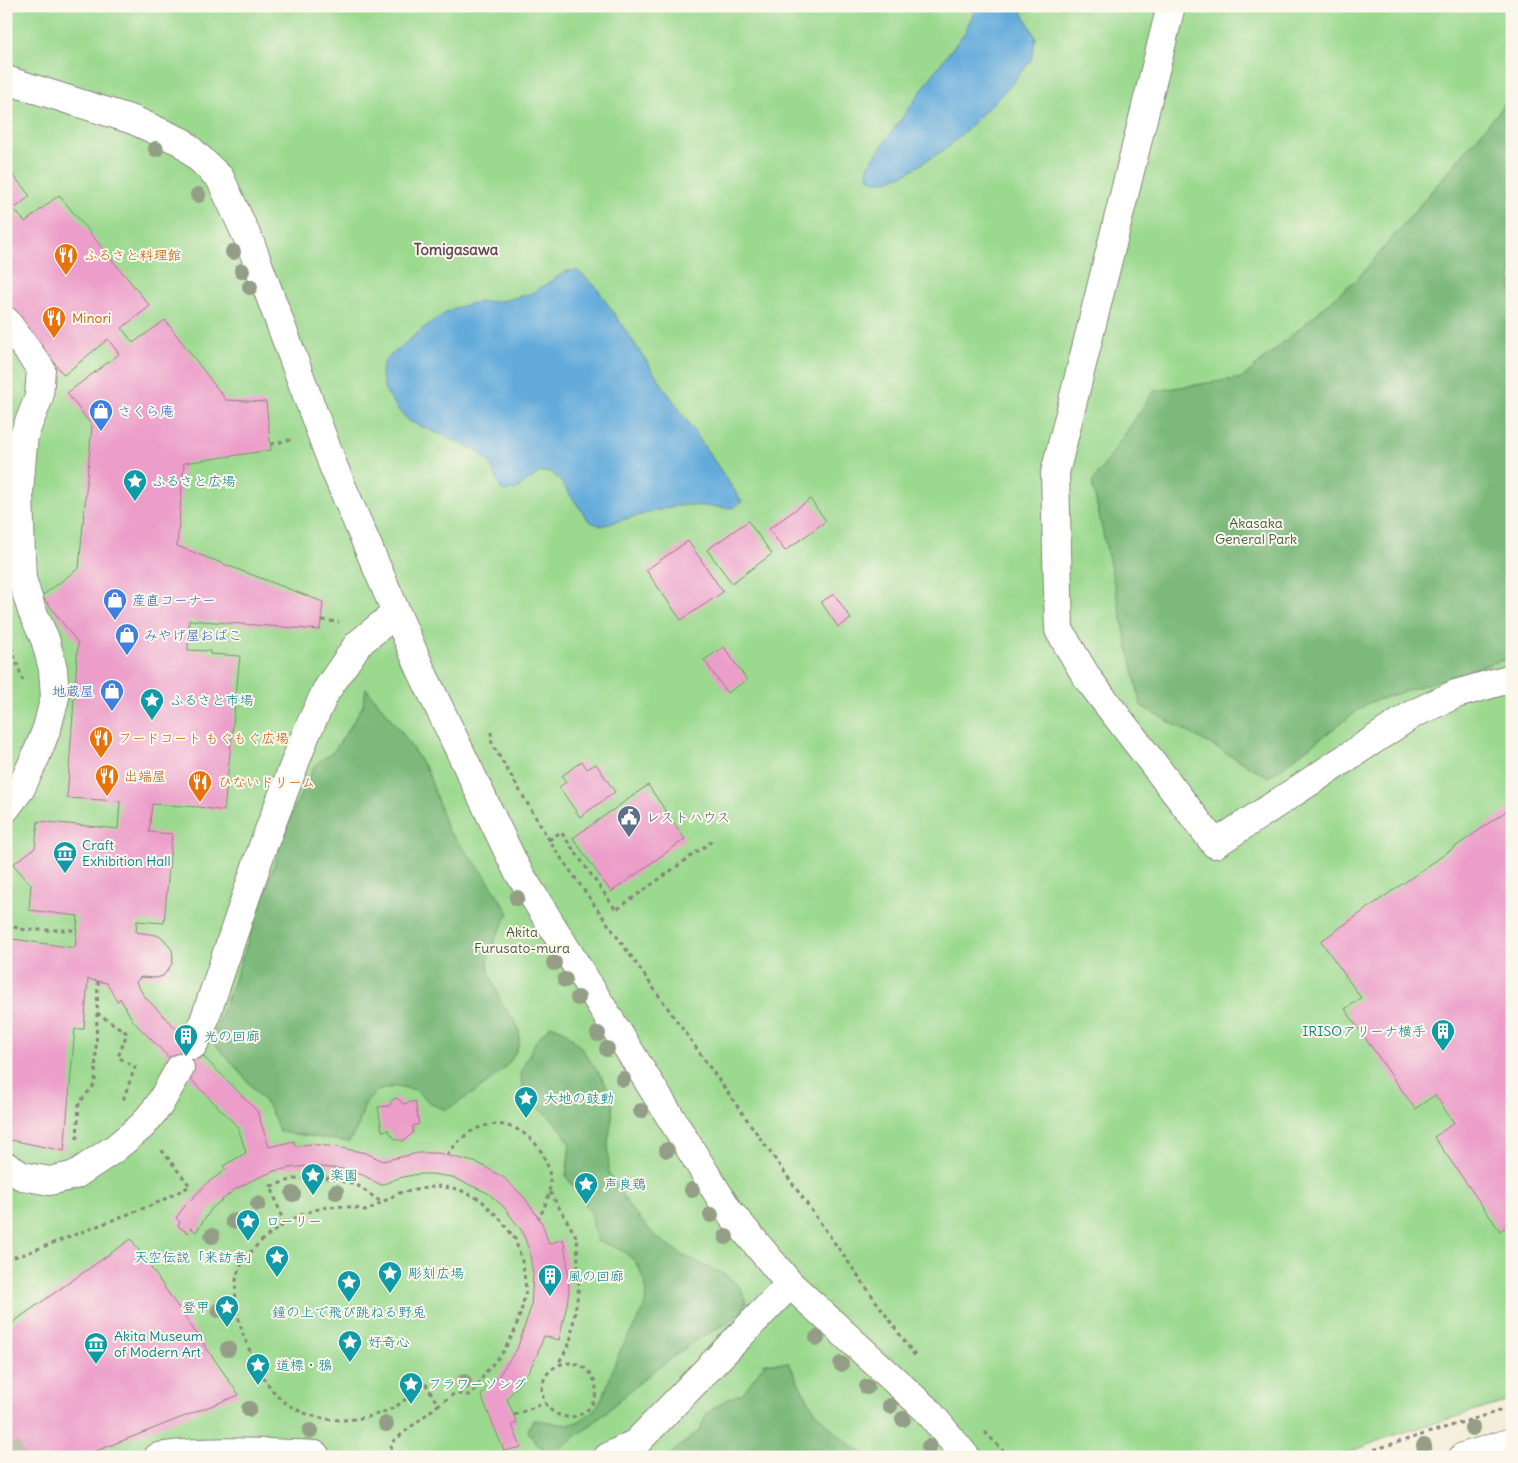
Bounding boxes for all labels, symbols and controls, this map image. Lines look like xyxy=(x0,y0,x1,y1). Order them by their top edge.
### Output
district label: Tomigasawa xyxy=(414,240,499,260)
restaurant icon: ふるさと料理館 xyxy=(53,242,79,276)
place label: ふるさと料理館 xyxy=(84,246,181,264)
restaurant icon: Minori xyxy=(41,305,67,339)
place label: Minori xyxy=(72,309,111,327)
shop icon: さくら庵 xyxy=(88,398,114,432)
place label: さくら庵 xyxy=(118,402,174,420)
place icon: ふるさと広場 xyxy=(122,468,148,502)
place label: ふるさと広場 xyxy=(152,472,235,490)
park label: Akasaka General Park xyxy=(1215,514,1297,548)
shop icon: 産直コーナー xyxy=(102,587,128,621)
place label: 産直コーナー xyxy=(132,591,216,609)
shop icon: みやげ屋おばこ xyxy=(114,622,140,656)
place label: みやげ屋おばこ xyxy=(144,626,242,644)
shop icon: 地蔵屋 xyxy=(99,678,125,712)
place label: 地蔵屋 xyxy=(52,682,94,700)
place icon: ふるさと市場 xyxy=(139,687,165,721)
place label: ふるさと市場 xyxy=(170,691,253,709)
restaurant icon: フードコート もぐもぐ広場 xyxy=(88,725,114,759)
place label: フードコート もぐもぐ広場 xyxy=(118,729,289,747)
restaurant icon: 出端屋 xyxy=(94,763,120,797)
place label: 出端屋 xyxy=(124,767,166,785)
restaurant icon: ひないドリーム xyxy=(187,769,213,803)
place label: ひないドリーム xyxy=(218,773,315,791)
public building icon: レストハウス xyxy=(616,804,642,838)
place label: レストハウス xyxy=(646,808,730,826)
place label: Craft Exhibition Hall xyxy=(82,836,171,870)
museum icon: Craft Exhibition Hall xyxy=(52,840,78,874)
park label: Akita Furusato-mura xyxy=(474,923,570,957)
building icon: IRISOアリーナ横手 xyxy=(1430,1018,1456,1052)
place label: IRISOアリーナ横手 xyxy=(1302,1022,1426,1040)
building icon: 光の回廊 xyxy=(173,1023,199,1057)
place label: 光の回廊 xyxy=(204,1027,260,1045)
place icon: 大地の鼓動 xyxy=(513,1085,539,1119)
place label: 大地の鼓動 xyxy=(544,1089,614,1107)
place icon: 楽園 xyxy=(300,1162,326,1196)
place label: 楽園 xyxy=(330,1166,358,1184)
place icon: 声良鶏 xyxy=(573,1171,599,1205)
place label: 声良鶏 xyxy=(604,1175,646,1193)
place icon: ローリー xyxy=(235,1208,261,1242)
place label: ローリー xyxy=(266,1212,322,1230)
place icon: 天空伝説「来訪者」 xyxy=(264,1244,290,1278)
place label: 天空伝説「来訪者」 xyxy=(134,1248,260,1266)
place icon: 彫刻広場 xyxy=(377,1260,403,1294)
building icon: 風の回廊 xyxy=(537,1263,563,1297)
place label: 彫刻広場 xyxy=(408,1264,464,1282)
place label: 風の回廊 xyxy=(568,1267,624,1285)
place icon: 鐘の上で飛び跳ねる野兎 xyxy=(336,1269,362,1303)
place icon: 登甲 xyxy=(214,1294,240,1328)
place label: 登甲 xyxy=(182,1298,210,1316)
place label: 鐘の上で飛び跳ねる野兎 xyxy=(272,1303,426,1321)
place label: Akita Museum of Modern Art xyxy=(114,1327,203,1361)
place icon: 好奇心 xyxy=(337,1329,363,1363)
museum icon: Akita Museum of Modern Art xyxy=(83,1331,109,1365)
place label: 好奇心 xyxy=(368,1333,410,1351)
place icon: 道標・鴉 xyxy=(245,1352,271,1386)
place label: 道標・鴉 xyxy=(276,1356,332,1374)
place icon: フラワーソング xyxy=(398,1371,424,1405)
place label: フラワーソング xyxy=(428,1375,526,1393)

